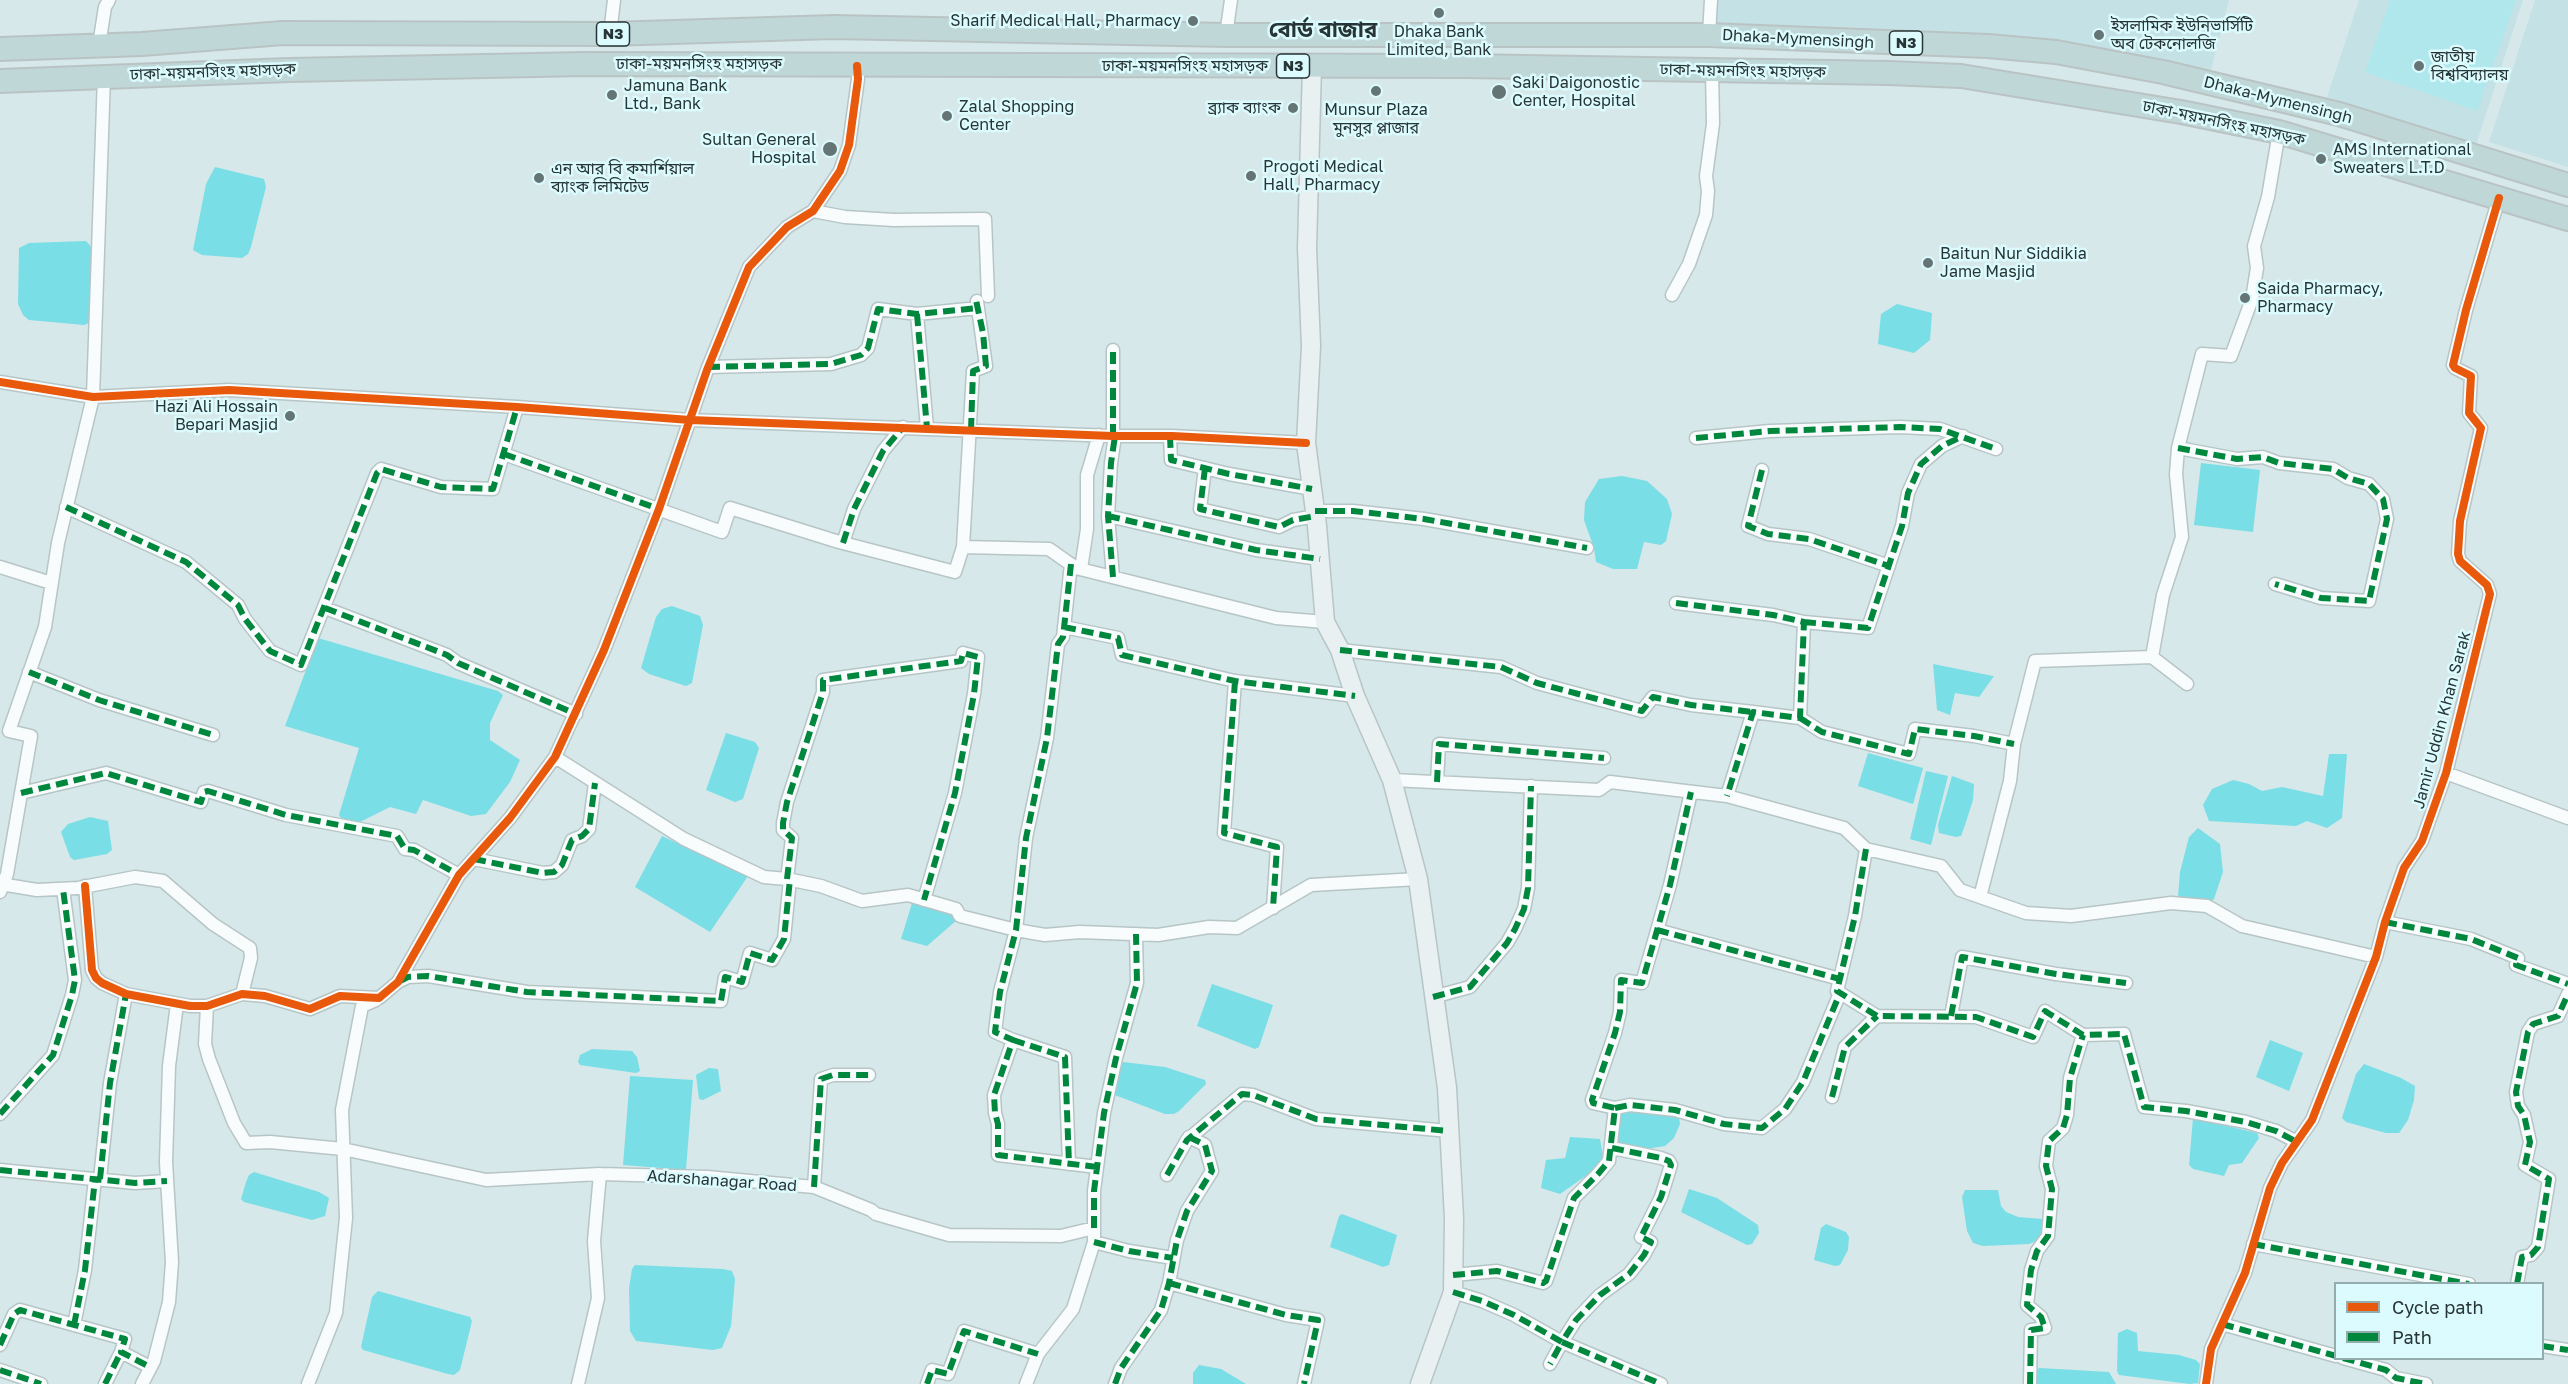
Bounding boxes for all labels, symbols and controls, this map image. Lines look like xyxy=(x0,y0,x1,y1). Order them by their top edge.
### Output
marker: Dhaka Bank Limited, Bank xyxy=(1432,6,1446,20)
place label: Sharif Medical Hall, Pharmacy xyxy=(950,11,1181,31)
marker: Sharif Medical Hall, Pharmacy xyxy=(1186,14,1200,28)
place label: ইসলামিক ইউনিভার্সিটি অব টেকনোলজি xyxy=(2111,16,2253,54)
district label: বোর্ড বাজার xyxy=(1269,17,1377,43)
road number: N3 xyxy=(596,22,630,46)
place label: Dhaka Bank Limited, Bank xyxy=(1387,22,1491,60)
street label: Dhaka-Mymensingh xyxy=(1721,25,1875,53)
marker: ইসলামিক ইউনিভার্সিটি অব টেকনোলজি xyxy=(2092,28,2106,42)
road number: N3 xyxy=(1890,31,1922,55)
place label: জাতীয় বিশ্ববিদ্যালয় xyxy=(2431,47,2509,85)
street label: ঢাকা-ময়মনসিংহ মহাসড়ক xyxy=(616,54,782,74)
road number: N3 xyxy=(1276,54,1310,78)
street label: ঢাকা-ময়মনসিংহ মহাসড়ক xyxy=(1102,56,1268,76)
marker: জাতীয় বিশ্ববিদ্যালয় xyxy=(2412,59,2426,73)
street label: ঢাকা-ময়মনসিংহ মহাসড়ক xyxy=(130,60,296,84)
street label: ঢাকা-ময়মনসিংহ মহাসড়ক xyxy=(1660,60,1826,82)
street label: Dhaka-Mymensingh xyxy=(2202,72,2354,128)
place label: Saki Daigonostic Center, Hospital xyxy=(1512,73,1640,111)
place label: Jamuna Bank Ltd., Bank xyxy=(624,76,727,114)
marker: Saki Daigonostic Center, Hospital xyxy=(1490,83,1508,101)
marker: Munsur Plaza মুনসুর প্লাজার xyxy=(1369,84,1383,98)
marker: Jamuna Bank Ltd., Bank xyxy=(605,88,619,102)
street label: ঢাকা-ময়মনসিংহ মহাসড়ক xyxy=(2141,96,2307,150)
place label: Zalal Shopping Center xyxy=(959,97,1074,135)
place label: ব্র্যাক ব্যাংক xyxy=(1208,98,1281,118)
place label: Munsur Plaza মুনসুর প্লাজার xyxy=(1324,100,1428,138)
marker: ব্র্যাক ব্যাংক xyxy=(1286,101,1300,115)
marker: Zalal Shopping Center xyxy=(940,109,954,123)
place label: Sultan General Hospital xyxy=(702,130,816,168)
marker: Sultan General Hospital xyxy=(821,140,839,158)
place label: AMS International Sweaters L.T.D xyxy=(2333,140,2471,178)
marker: AMS International Sweaters L.T.D xyxy=(2314,152,2328,166)
place label: Progoti Medical Hall, Pharmacy xyxy=(1263,157,1383,195)
place label: এন আর বি কমার্শিয়াল ব্যাংক লিমিটেড xyxy=(551,159,694,197)
marker: Progoti Medical Hall, Pharmacy xyxy=(1244,169,1258,183)
marker: এন আর বি কমার্শিয়াল ব্যাংক লিমিটেড xyxy=(532,171,546,185)
place label: Baitun Nur Siddikia Jame Masjid xyxy=(1940,244,2087,282)
marker: Baitun Nur Siddikia Jame Masjid xyxy=(1921,256,1935,270)
place label: Saida Pharmacy, Pharmacy xyxy=(2257,279,2383,317)
marker: Saida Pharmacy, Pharmacy xyxy=(2238,291,2252,305)
place label: Hazi Ali Hossain Bepari Masjid xyxy=(155,397,278,435)
marker: Hazi Ali Hossain Bepari Masjid xyxy=(283,409,297,423)
street label: Jamir Uddin Khan Sarak xyxy=(2409,629,2475,811)
street label: Adarshanagar Road xyxy=(646,1166,798,1196)
legend xyxy=(2334,1282,2544,1360)
text: Cycle path xyxy=(2392,1296,2484,1318)
text: Path xyxy=(2392,1326,2432,1348)

